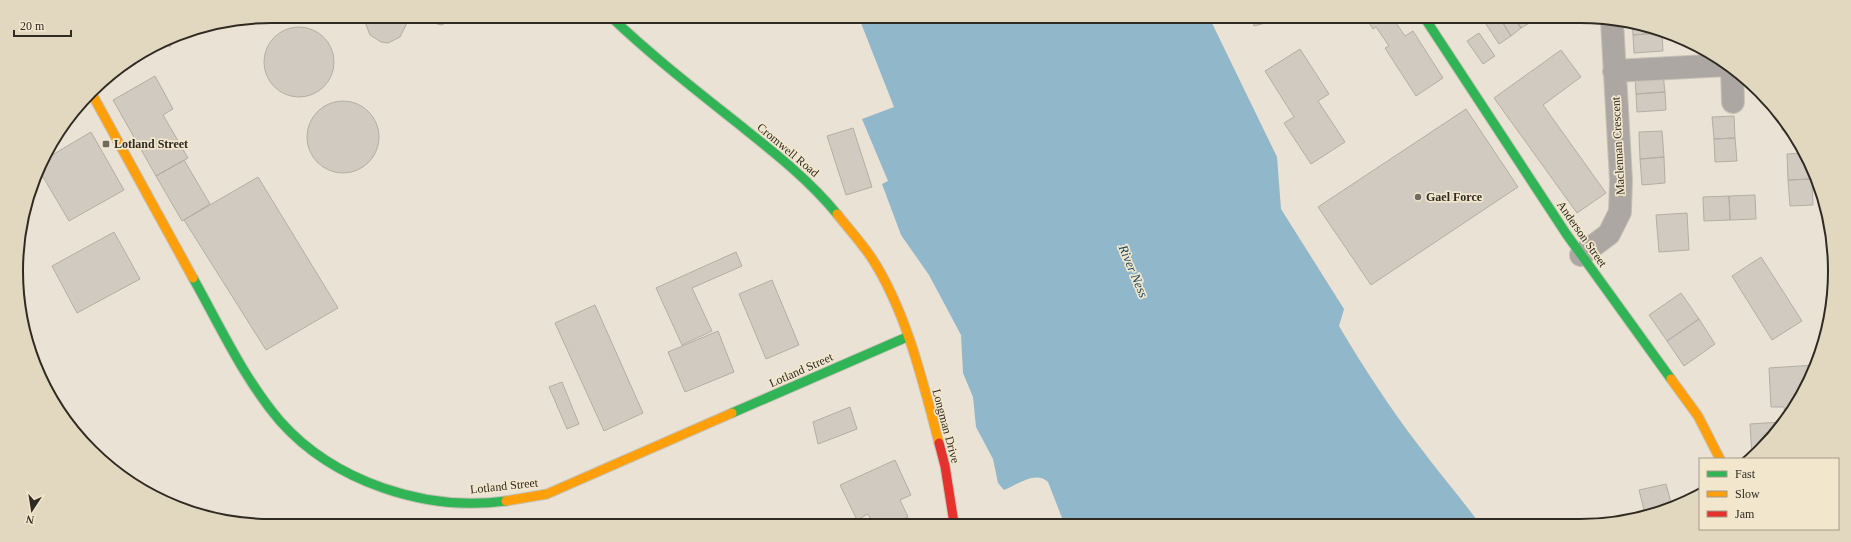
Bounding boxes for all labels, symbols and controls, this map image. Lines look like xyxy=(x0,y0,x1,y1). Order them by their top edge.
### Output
scale bar xyxy=(14,12,71,38)
text: 20 m xyxy=(20,19,45,33)
street label: Maclennan Crescent xyxy=(1608,96,1628,195)
street label: Cromwell Road xyxy=(754,120,822,180)
place label: Lotland Street xyxy=(114,137,188,151)
marker: Lotland Street xyxy=(101,139,111,149)
place label: Gael Force xyxy=(1426,190,1483,204)
marker: Gael Force xyxy=(1413,192,1423,202)
street label: Anderson Street xyxy=(1554,198,1610,270)
water label: River Ness xyxy=(1115,242,1151,300)
street label: Lotland Street xyxy=(767,349,836,390)
street label: Longman Drive xyxy=(929,387,963,465)
legend xyxy=(1699,458,1839,530)
text: Fast xyxy=(1735,467,1756,481)
street label: Lotland Street xyxy=(469,475,539,497)
text: Slow xyxy=(1735,487,1760,501)
north arrow xyxy=(12,490,52,530)
text: Jam xyxy=(1735,507,1755,521)
text: N xyxy=(25,513,35,526)

